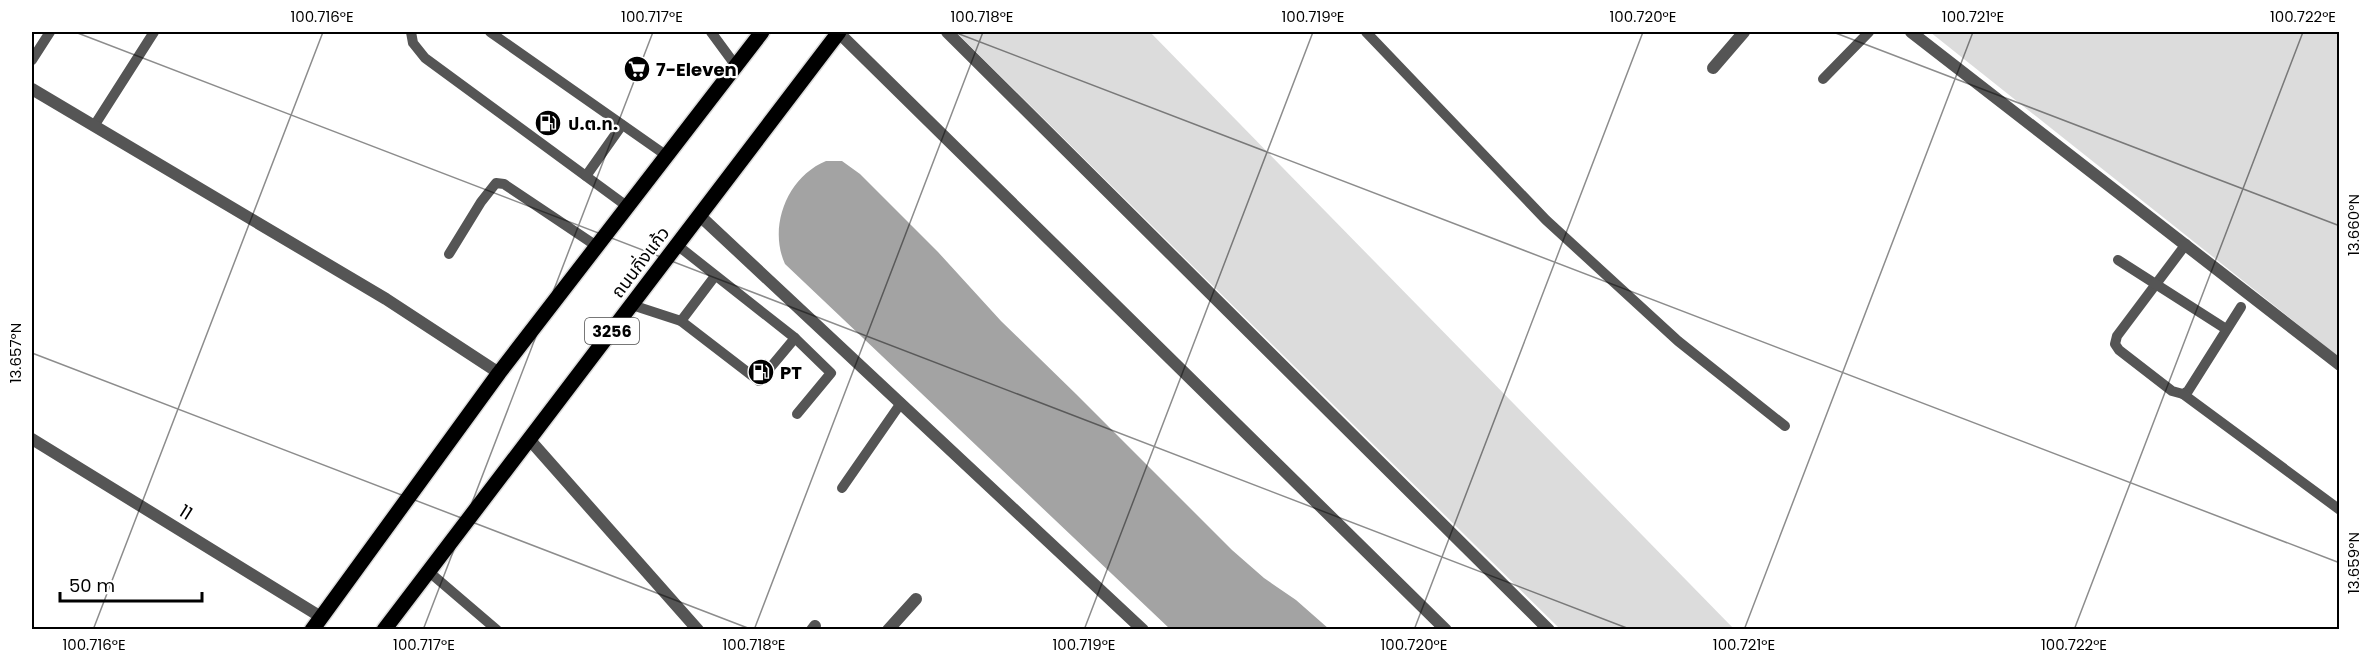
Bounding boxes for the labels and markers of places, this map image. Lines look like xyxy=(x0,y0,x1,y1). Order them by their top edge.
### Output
supermarket icon: 7-Eleven xyxy=(622,54,652,84)
place label: 7-Eleven xyxy=(656,57,737,82)
fuel station icon: ป.ต.ท. xyxy=(533,108,563,138)
place label: ป.ต.ท. xyxy=(568,111,618,136)
fuel station icon: PT xyxy=(746,357,776,387)
place label: PT xyxy=(780,360,802,385)

